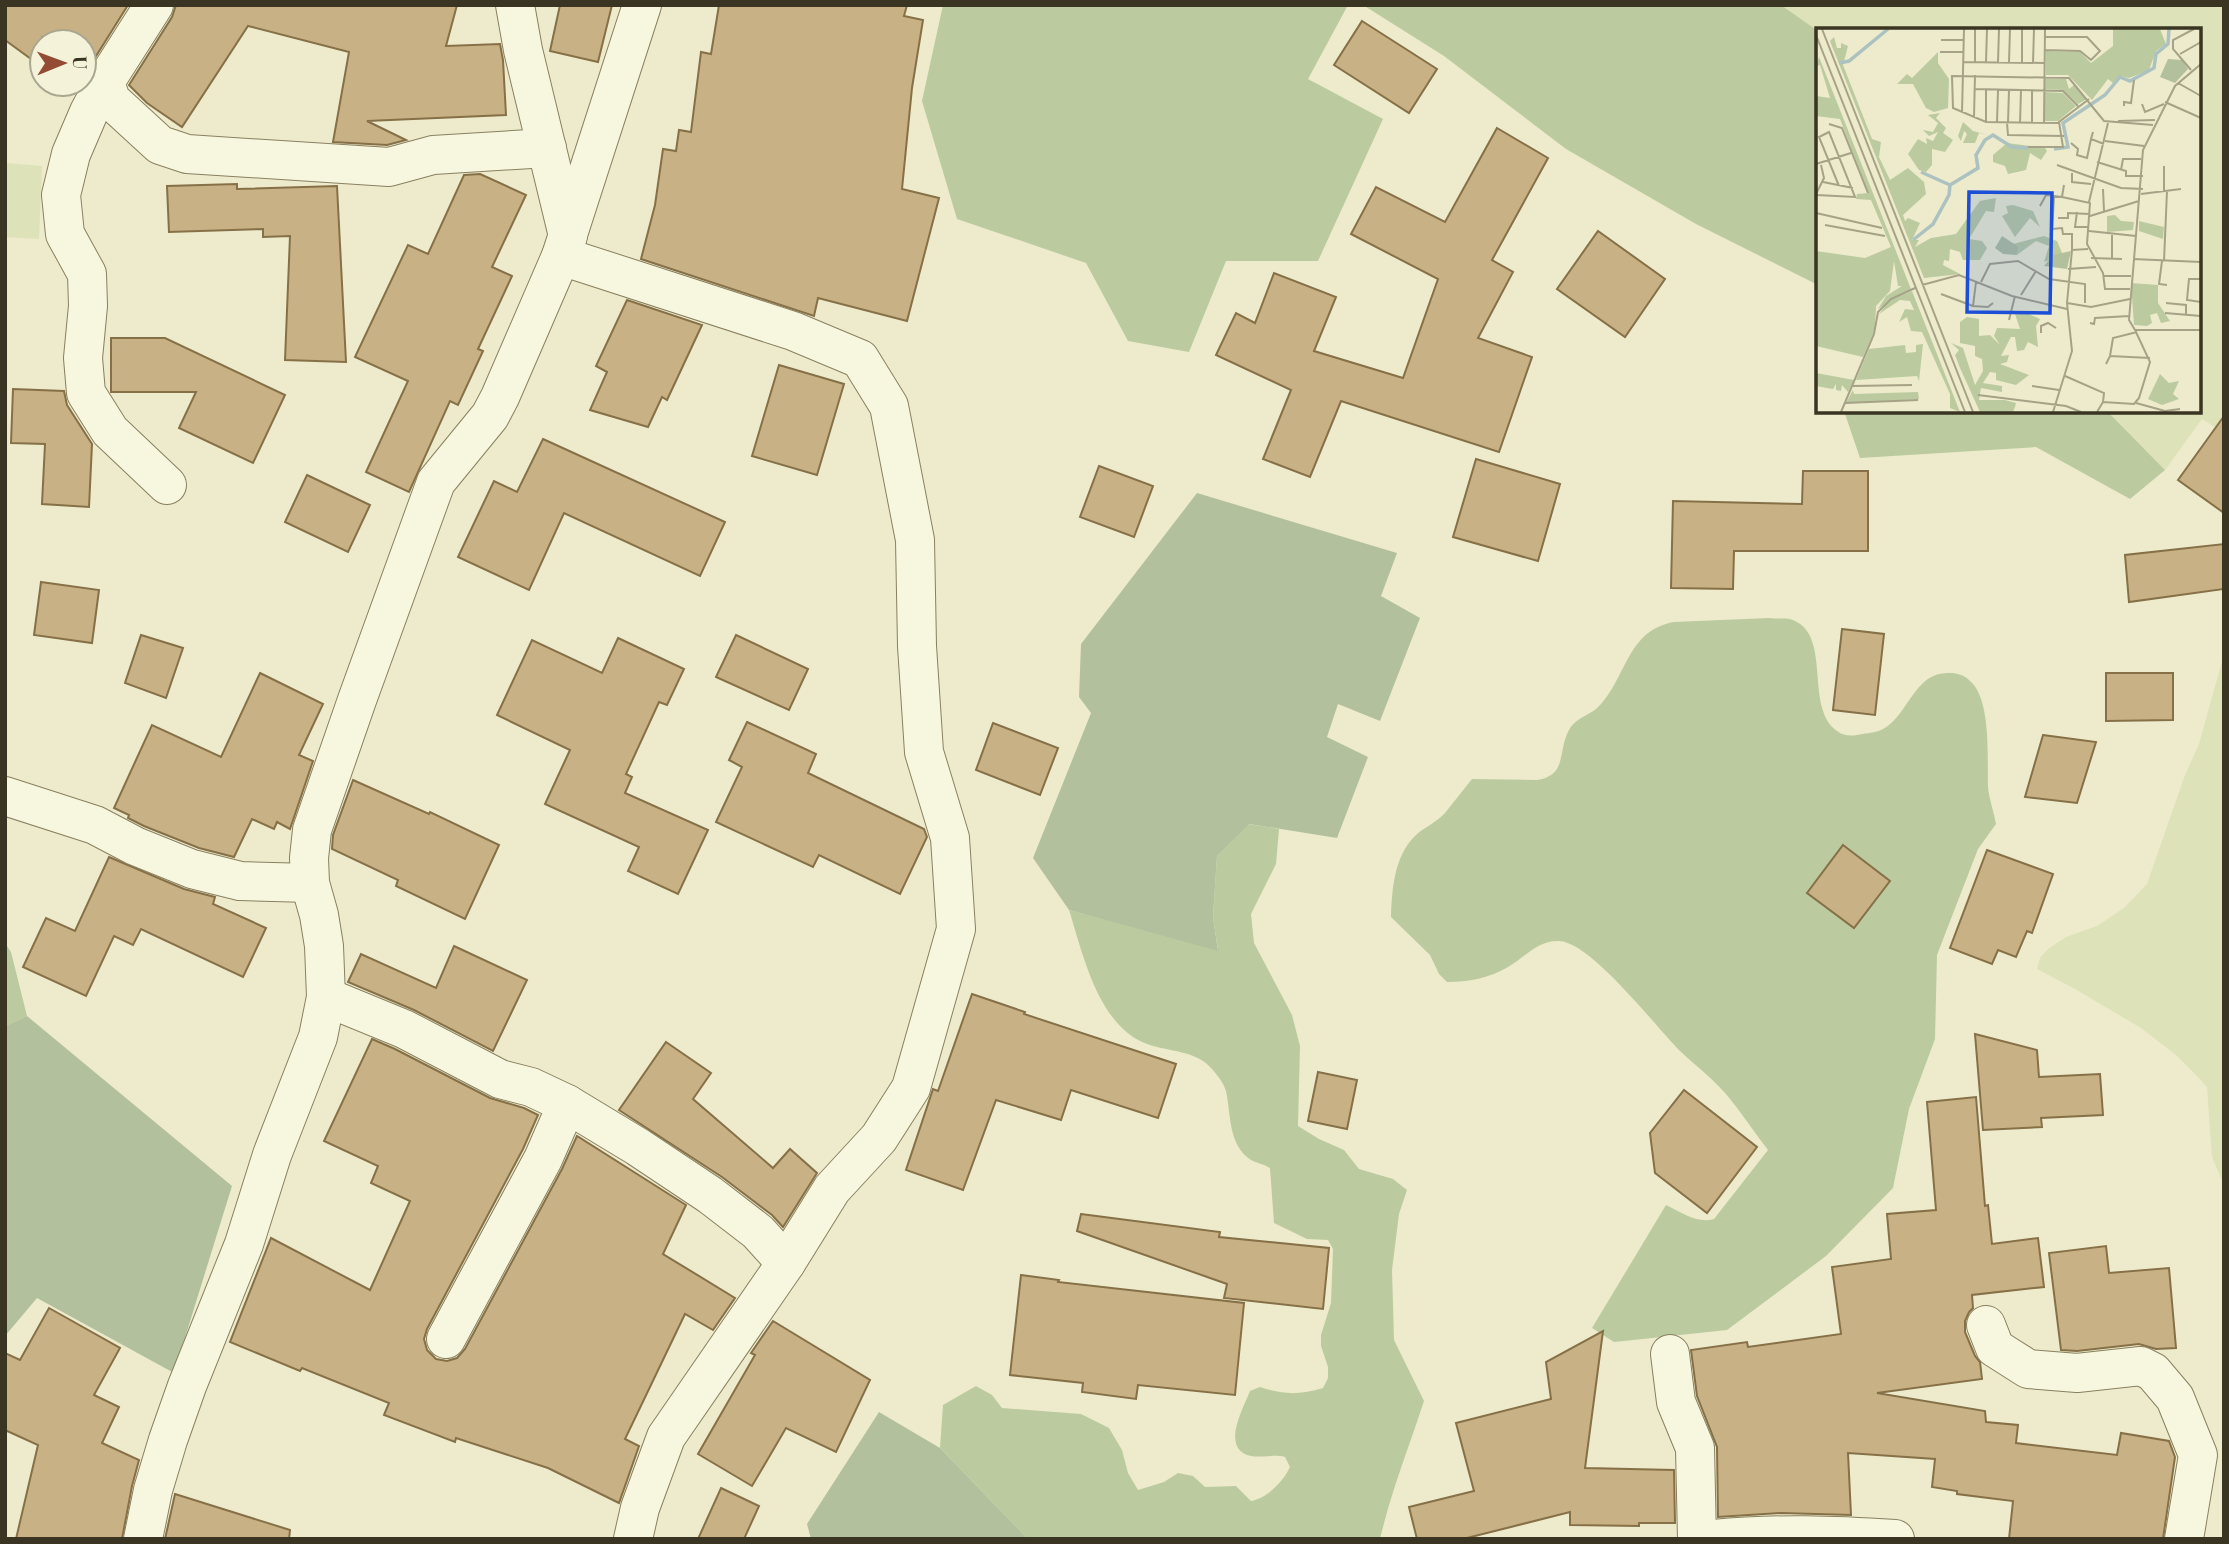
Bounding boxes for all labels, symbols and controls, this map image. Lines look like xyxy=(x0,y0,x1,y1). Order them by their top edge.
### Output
north arrow xyxy=(28,28,98,98)
inset map xyxy=(1816,28,2201,413)
text: U xyxy=(68,56,94,69)

